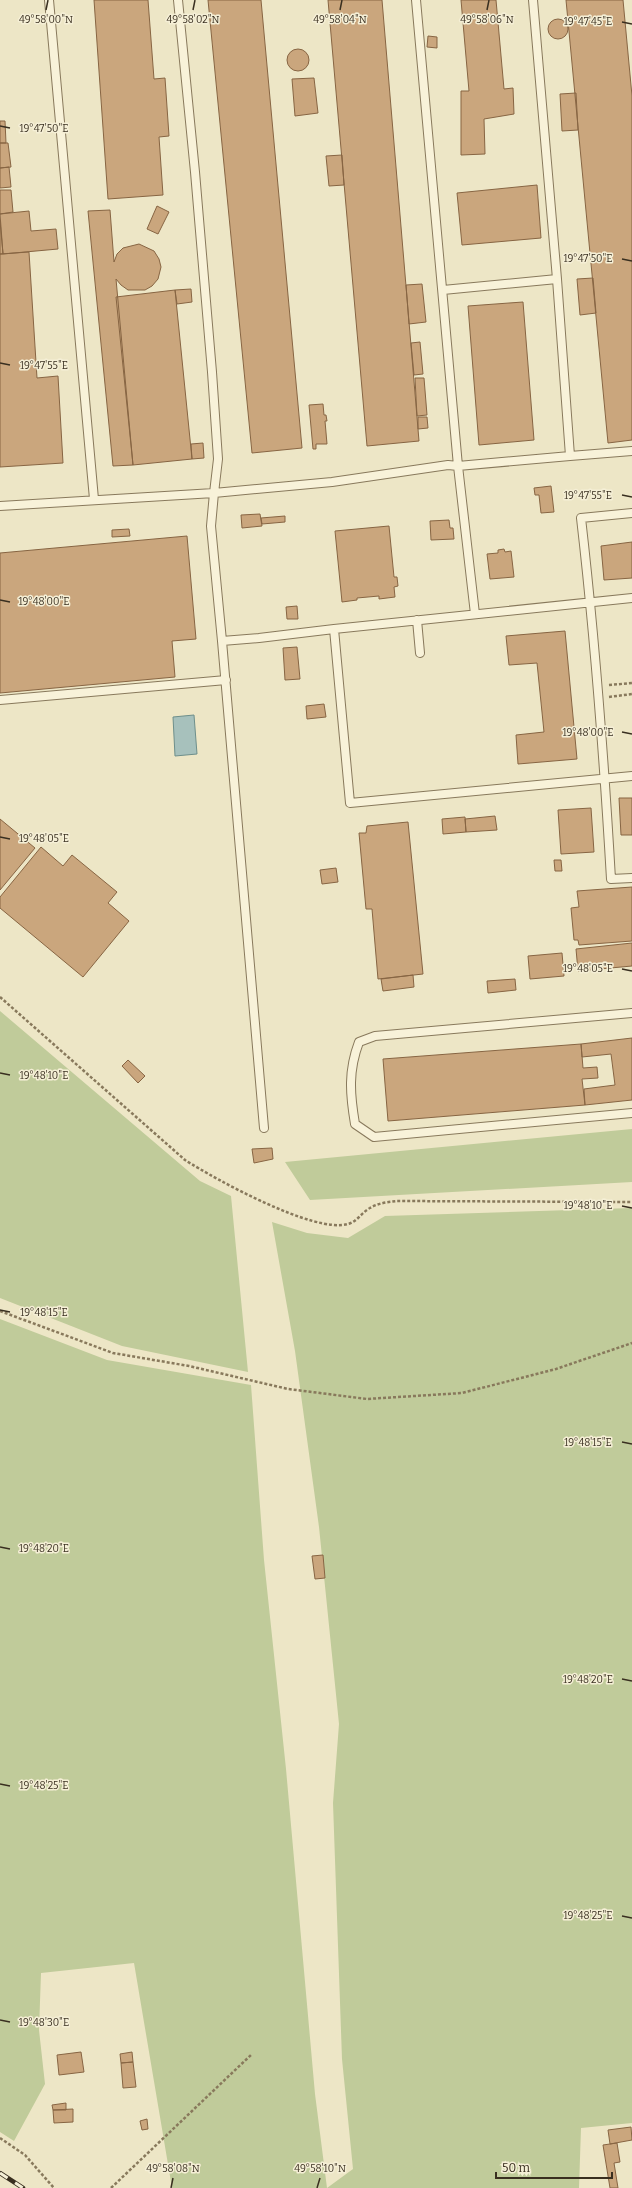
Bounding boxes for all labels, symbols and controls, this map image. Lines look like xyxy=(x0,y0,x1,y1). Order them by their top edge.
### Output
text: 49°58'00"N xyxy=(19,14,73,26)
text: 49°58'02"N xyxy=(166,14,220,26)
text: 49°58'04"N xyxy=(313,14,367,26)
text: 49°58'06"N xyxy=(460,14,514,26)
text: 19°47'45"E xyxy=(564,16,612,28)
text: 19°47'50"E xyxy=(19,123,69,135)
text: 19°47'50"E xyxy=(563,253,613,265)
text: 19°47'55"E xyxy=(20,360,68,372)
text: 19°47'55"E xyxy=(564,490,612,502)
text: 19°48'00"E xyxy=(18,596,70,608)
text: 19°48'00"E xyxy=(562,727,614,739)
text: 19°48'05"E xyxy=(19,833,69,845)
text: 19°48'05"E xyxy=(563,963,613,975)
text: 19°48'10"E xyxy=(20,1070,68,1082)
text: 19°48'10"E xyxy=(564,1200,612,1212)
text: 19°48'15"E xyxy=(20,1307,68,1319)
text: 19°48'15"E xyxy=(564,1437,612,1449)
text: 19°48'20"E xyxy=(19,1543,69,1555)
text: 19°48'20"E xyxy=(563,1674,613,1686)
text: 19°48'25"E xyxy=(20,1780,69,1792)
text: 19°48'25"E xyxy=(564,1910,613,1922)
text: 19°48'30"E xyxy=(19,2017,69,2029)
scale bar xyxy=(496,2154,612,2180)
text: 50 m xyxy=(502,2161,531,2175)
text: 49°58'08"N xyxy=(146,2163,200,2175)
text: 49°58'10"N xyxy=(294,2163,346,2175)

